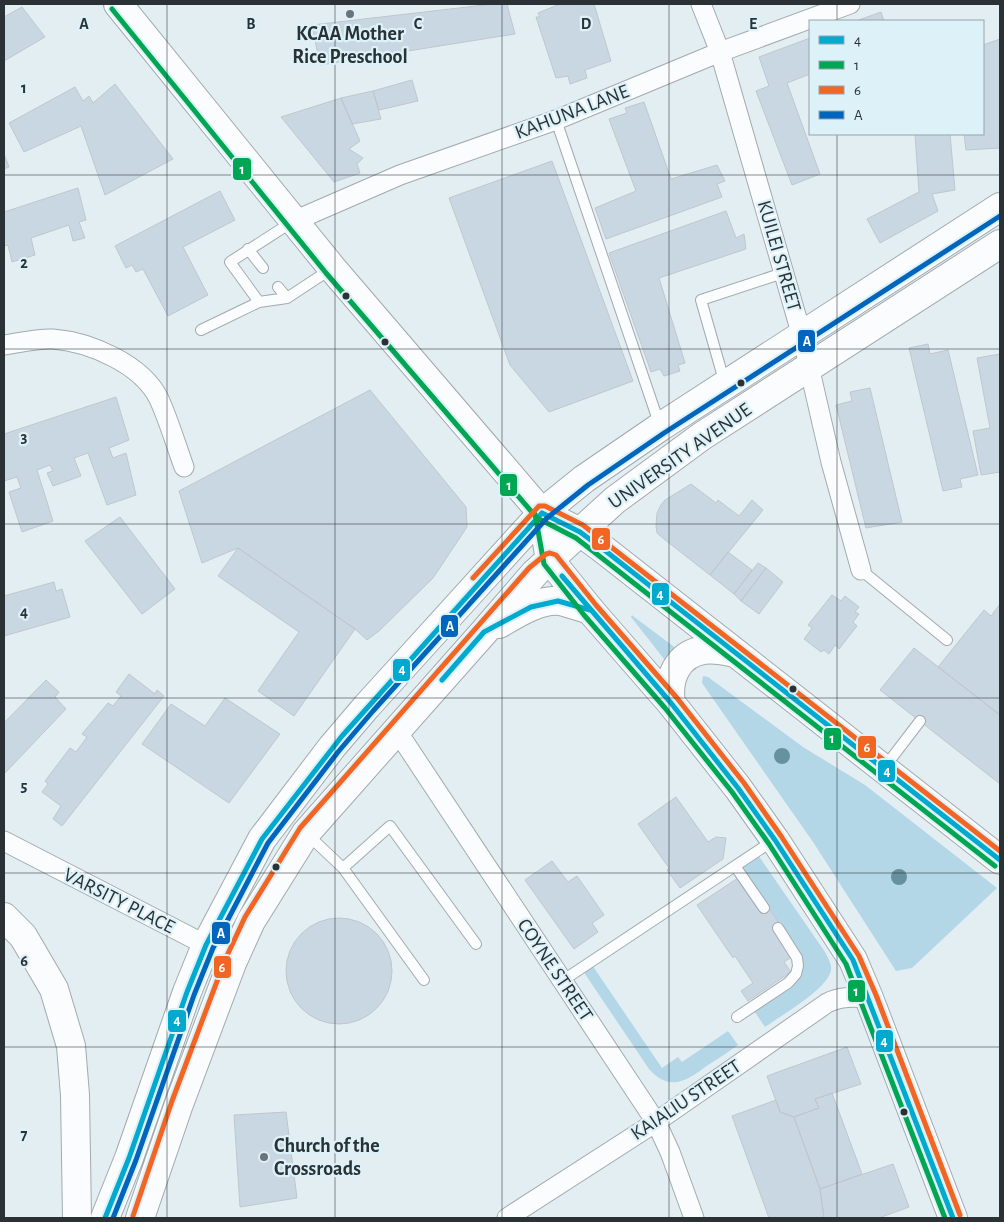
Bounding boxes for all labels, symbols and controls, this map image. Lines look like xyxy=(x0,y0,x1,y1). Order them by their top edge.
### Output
marker: KCAA Mother Rice Preschool xyxy=(344,8,356,20)
text: A xyxy=(79,16,89,32)
text: B xyxy=(246,16,256,32)
text: C xyxy=(414,16,423,32)
text: D xyxy=(581,16,592,32)
text: E xyxy=(749,16,757,32)
legend xyxy=(809,20,984,135)
place label: KCAA Mother Rice Preschool xyxy=(292,24,408,67)
text: 4 xyxy=(854,33,861,48)
text: 1 xyxy=(854,58,859,73)
text: 1 xyxy=(21,80,27,96)
street label: KAHUNA LANE xyxy=(512,81,632,143)
text: 6 xyxy=(854,83,861,98)
text: A xyxy=(854,108,863,123)
line badge: 1 xyxy=(232,157,252,181)
text: 1 xyxy=(239,163,245,177)
street label: KUILEI STREET xyxy=(754,198,804,314)
text: 2 xyxy=(20,255,28,271)
unlabelled marker xyxy=(341,291,351,301)
line badge: A xyxy=(797,329,816,353)
text: A xyxy=(803,335,812,349)
unlabelled marker xyxy=(380,337,390,347)
unlabelled marker xyxy=(736,378,746,388)
street label: UNIVERSITY AVENUE xyxy=(605,399,755,513)
text: 3 xyxy=(21,429,28,445)
line badge: 1 xyxy=(499,473,518,497)
text: 1 xyxy=(506,479,512,493)
line badge: 6 xyxy=(591,527,611,551)
text: 6 xyxy=(598,533,605,547)
line badge: 4 xyxy=(651,582,670,606)
text: 4 xyxy=(656,588,664,602)
text: 4 xyxy=(20,604,28,620)
line badge: A xyxy=(440,614,459,638)
text: A xyxy=(446,620,455,634)
line badge: 4 xyxy=(392,658,411,682)
text: 4 xyxy=(398,663,406,677)
unlabelled marker xyxy=(788,684,798,694)
line badge: 1 xyxy=(823,727,842,751)
text: 1 xyxy=(829,732,835,746)
line badge: 6 xyxy=(857,735,877,759)
text: 6 xyxy=(864,741,871,755)
line badge: 4 xyxy=(877,759,896,783)
text: 4 xyxy=(883,765,891,779)
text: 5 xyxy=(21,778,28,794)
unlabelled marker xyxy=(271,862,281,872)
street label: VARSITY PLACE xyxy=(60,864,178,938)
street label: COYNE STREET xyxy=(514,915,597,1025)
line badge: A xyxy=(211,921,231,945)
text: A xyxy=(217,927,226,941)
text: 6 xyxy=(20,953,28,969)
line badge: 6 xyxy=(213,955,232,979)
text: 6 xyxy=(219,961,226,975)
line badge: 1 xyxy=(847,979,866,1003)
text: 1 xyxy=(853,985,859,999)
line badge: 4 xyxy=(167,1009,187,1033)
text: 4 xyxy=(173,1014,181,1028)
line badge: 4 xyxy=(875,1029,894,1053)
text: 4 xyxy=(880,1035,888,1049)
street label: KAIALIU STREET xyxy=(627,1056,745,1144)
unlabelled marker xyxy=(899,1107,909,1117)
text: 7 xyxy=(21,1127,28,1143)
place label: Church of the Crossroads xyxy=(274,1136,380,1179)
marker: Church of the Crossroads xyxy=(258,1151,270,1163)

